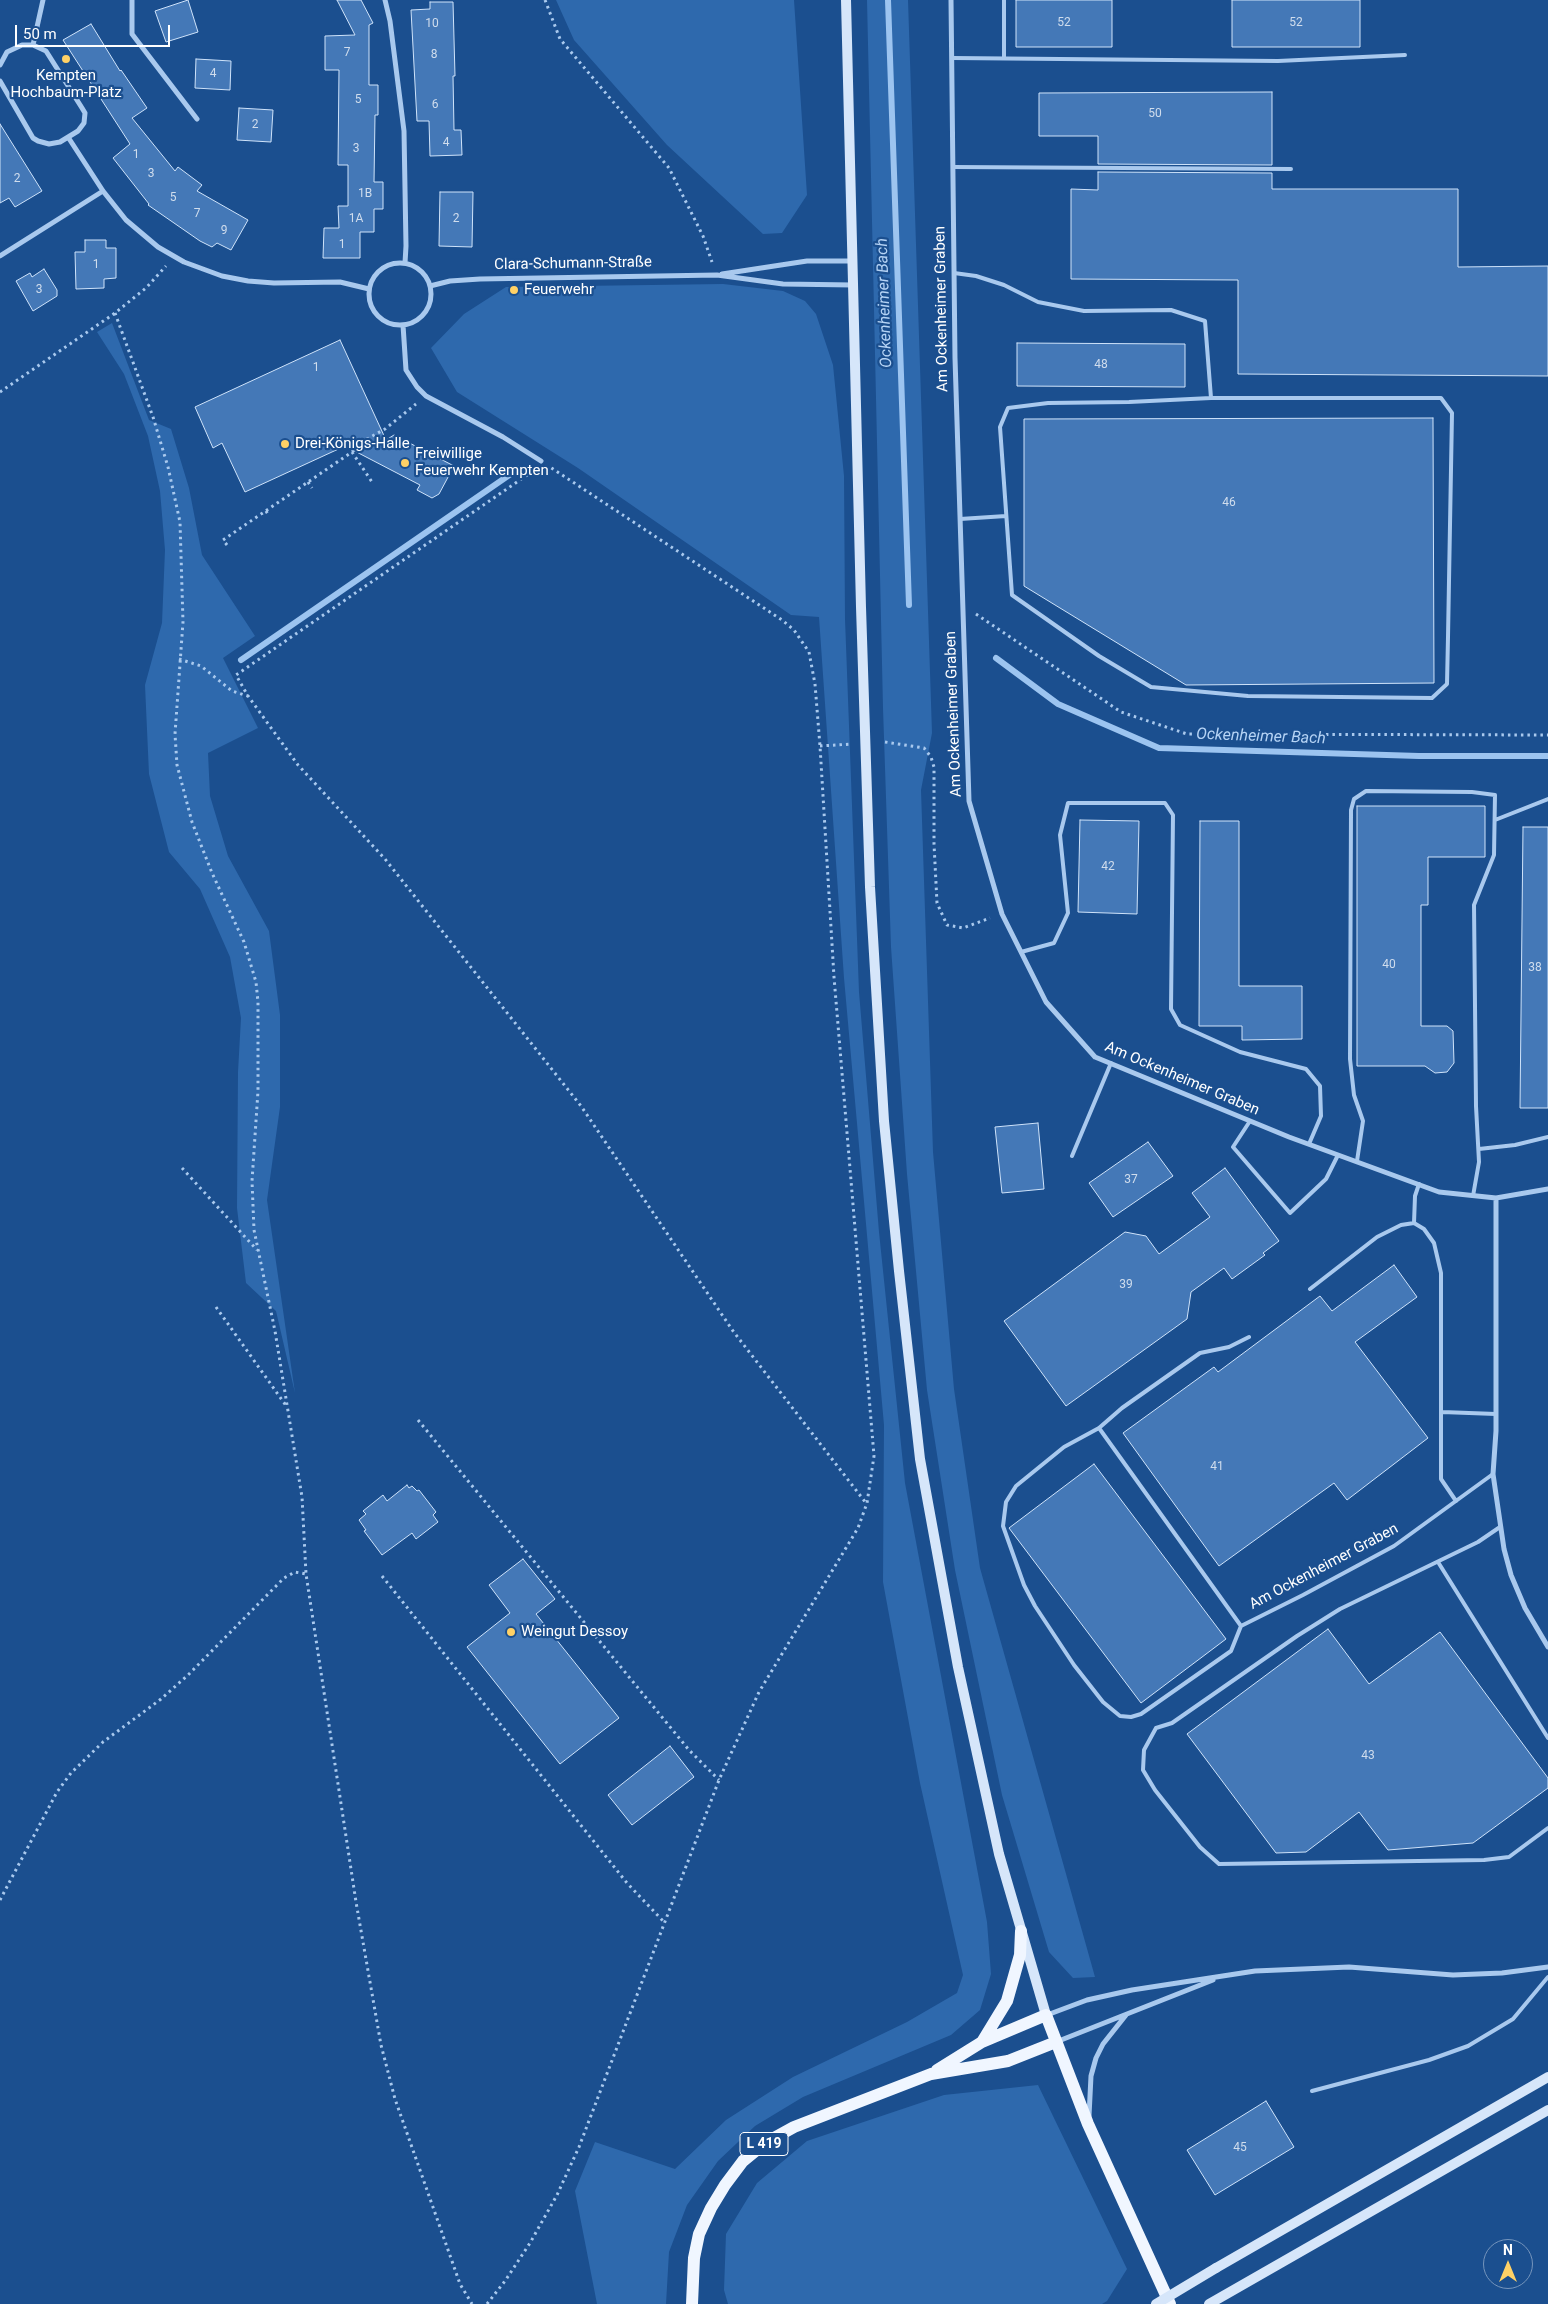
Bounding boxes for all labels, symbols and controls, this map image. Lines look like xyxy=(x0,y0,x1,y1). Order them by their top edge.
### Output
scale bar xyxy=(18,15,172,47)
house number: 52 xyxy=(1057,16,1071,30)
house number: 52 xyxy=(1289,16,1303,30)
house number: 10 xyxy=(425,17,439,31)
text: 50 m xyxy=(23,25,57,43)
house number: 7 xyxy=(344,46,350,60)
house number: 8 xyxy=(431,48,437,62)
marker: Kempten Hochbaum-Platz xyxy=(60,53,72,65)
place label: Kempten Hochbaum-Platz xyxy=(10,67,122,102)
house number: 4 xyxy=(210,67,216,81)
house number: 5 xyxy=(355,93,361,107)
house number: 6 xyxy=(432,98,438,112)
house number: 50 xyxy=(1148,107,1162,121)
house number: 2 xyxy=(252,118,258,132)
house number: 4 xyxy=(443,136,449,150)
house number: 3 xyxy=(353,142,359,156)
house number: 1 xyxy=(133,148,139,162)
house number: 3 xyxy=(148,167,154,181)
house number: 2 xyxy=(14,172,20,186)
house number: 1B xyxy=(358,187,372,201)
house number: 5 xyxy=(170,191,176,205)
house number: 7 xyxy=(194,207,200,221)
house number: 1A xyxy=(349,212,363,226)
house number: 2 xyxy=(453,212,459,226)
house number: 9 xyxy=(221,224,227,238)
street label: Am Ockenheimer Graben xyxy=(932,226,952,392)
house number: 1 xyxy=(339,238,345,252)
water label: Ockenheimer Bach xyxy=(873,238,897,368)
street label: Clara-Schumann-Straße xyxy=(494,254,652,274)
house number: 1 xyxy=(93,258,99,272)
place label: Feuerwehr xyxy=(524,281,594,299)
house number: 3 xyxy=(36,283,42,297)
marker: Feuerwehr xyxy=(508,284,520,296)
house number: 48 xyxy=(1094,358,1108,372)
house number: 1 xyxy=(313,361,319,375)
place label: Drei-Königs-Halle xyxy=(295,435,410,453)
marker: Drei-Königs-Halle xyxy=(279,438,291,450)
place label: Freiwillige Feuerwehr Kempten xyxy=(415,445,549,480)
marker: Freiwillige Feuerwehr Kempten xyxy=(399,457,411,469)
house number: 46 xyxy=(1222,496,1236,510)
street label: Am Ockenheimer Graben xyxy=(942,631,966,797)
water label: Ockenheimer Bach xyxy=(1196,725,1326,749)
house number: 42 xyxy=(1101,860,1115,874)
house number: 40 xyxy=(1382,958,1396,972)
house number: 38 xyxy=(1528,961,1542,975)
street label: Am Ockenheimer Graben xyxy=(1102,1038,1262,1120)
house number: 37 xyxy=(1124,1173,1138,1187)
house number: 39 xyxy=(1119,1278,1133,1292)
house number: 41 xyxy=(1210,1460,1224,1474)
street label: Am Ockenheimer Graben xyxy=(1246,1520,1402,1614)
place label: Weingut Dessoy xyxy=(521,1623,628,1641)
marker: Weingut Dessoy xyxy=(505,1626,517,1638)
house number: 43 xyxy=(1361,1749,1375,1763)
road number: L 419 xyxy=(740,2132,788,2156)
house number: 45 xyxy=(1233,2141,1247,2155)
north arrow xyxy=(1483,2239,1533,2289)
text: N xyxy=(1503,2242,1513,2258)

